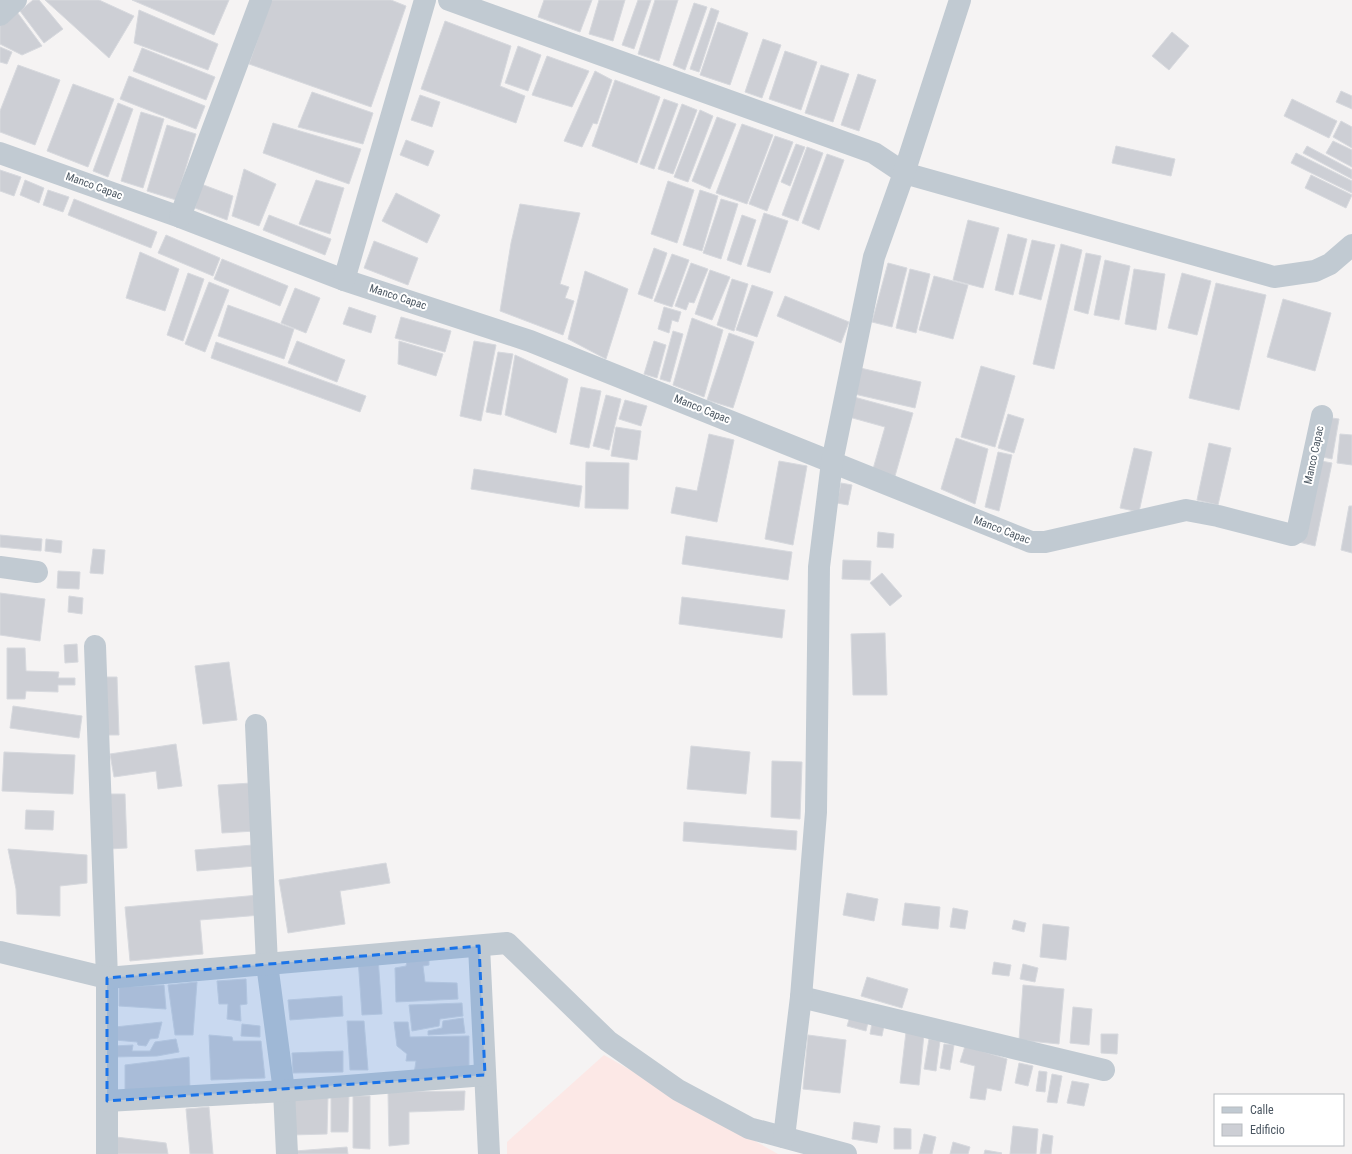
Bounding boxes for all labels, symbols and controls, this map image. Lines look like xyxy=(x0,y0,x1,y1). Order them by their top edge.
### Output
street label: Manco Capac xyxy=(64,170,124,202)
street label: Manco Capac xyxy=(368,282,428,312)
street label: Manco Capac xyxy=(672,392,732,426)
street label: Manco Capac xyxy=(1301,425,1327,485)
street label: Manco Capac xyxy=(972,513,1032,547)
legend xyxy=(1214,1094,1344,1146)
text: Calle xyxy=(1250,1103,1274,1117)
text: Edificio xyxy=(1250,1123,1285,1137)

